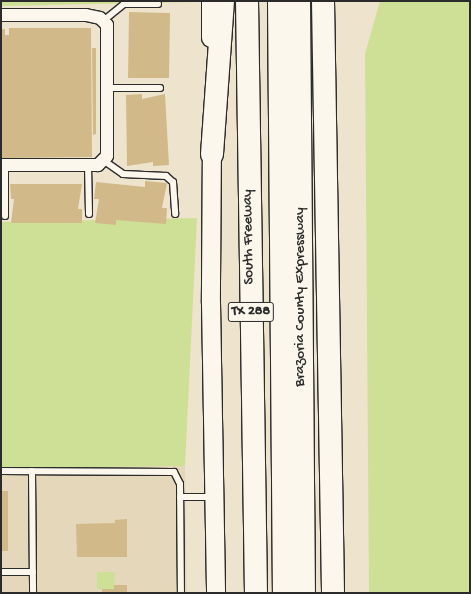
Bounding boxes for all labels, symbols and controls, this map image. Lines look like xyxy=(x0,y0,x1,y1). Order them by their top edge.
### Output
street label: South Freeway xyxy=(239,189,259,285)
street label: Brazoria County Expressway xyxy=(292,207,310,387)
road number: TX 288 xyxy=(227,300,275,324)

